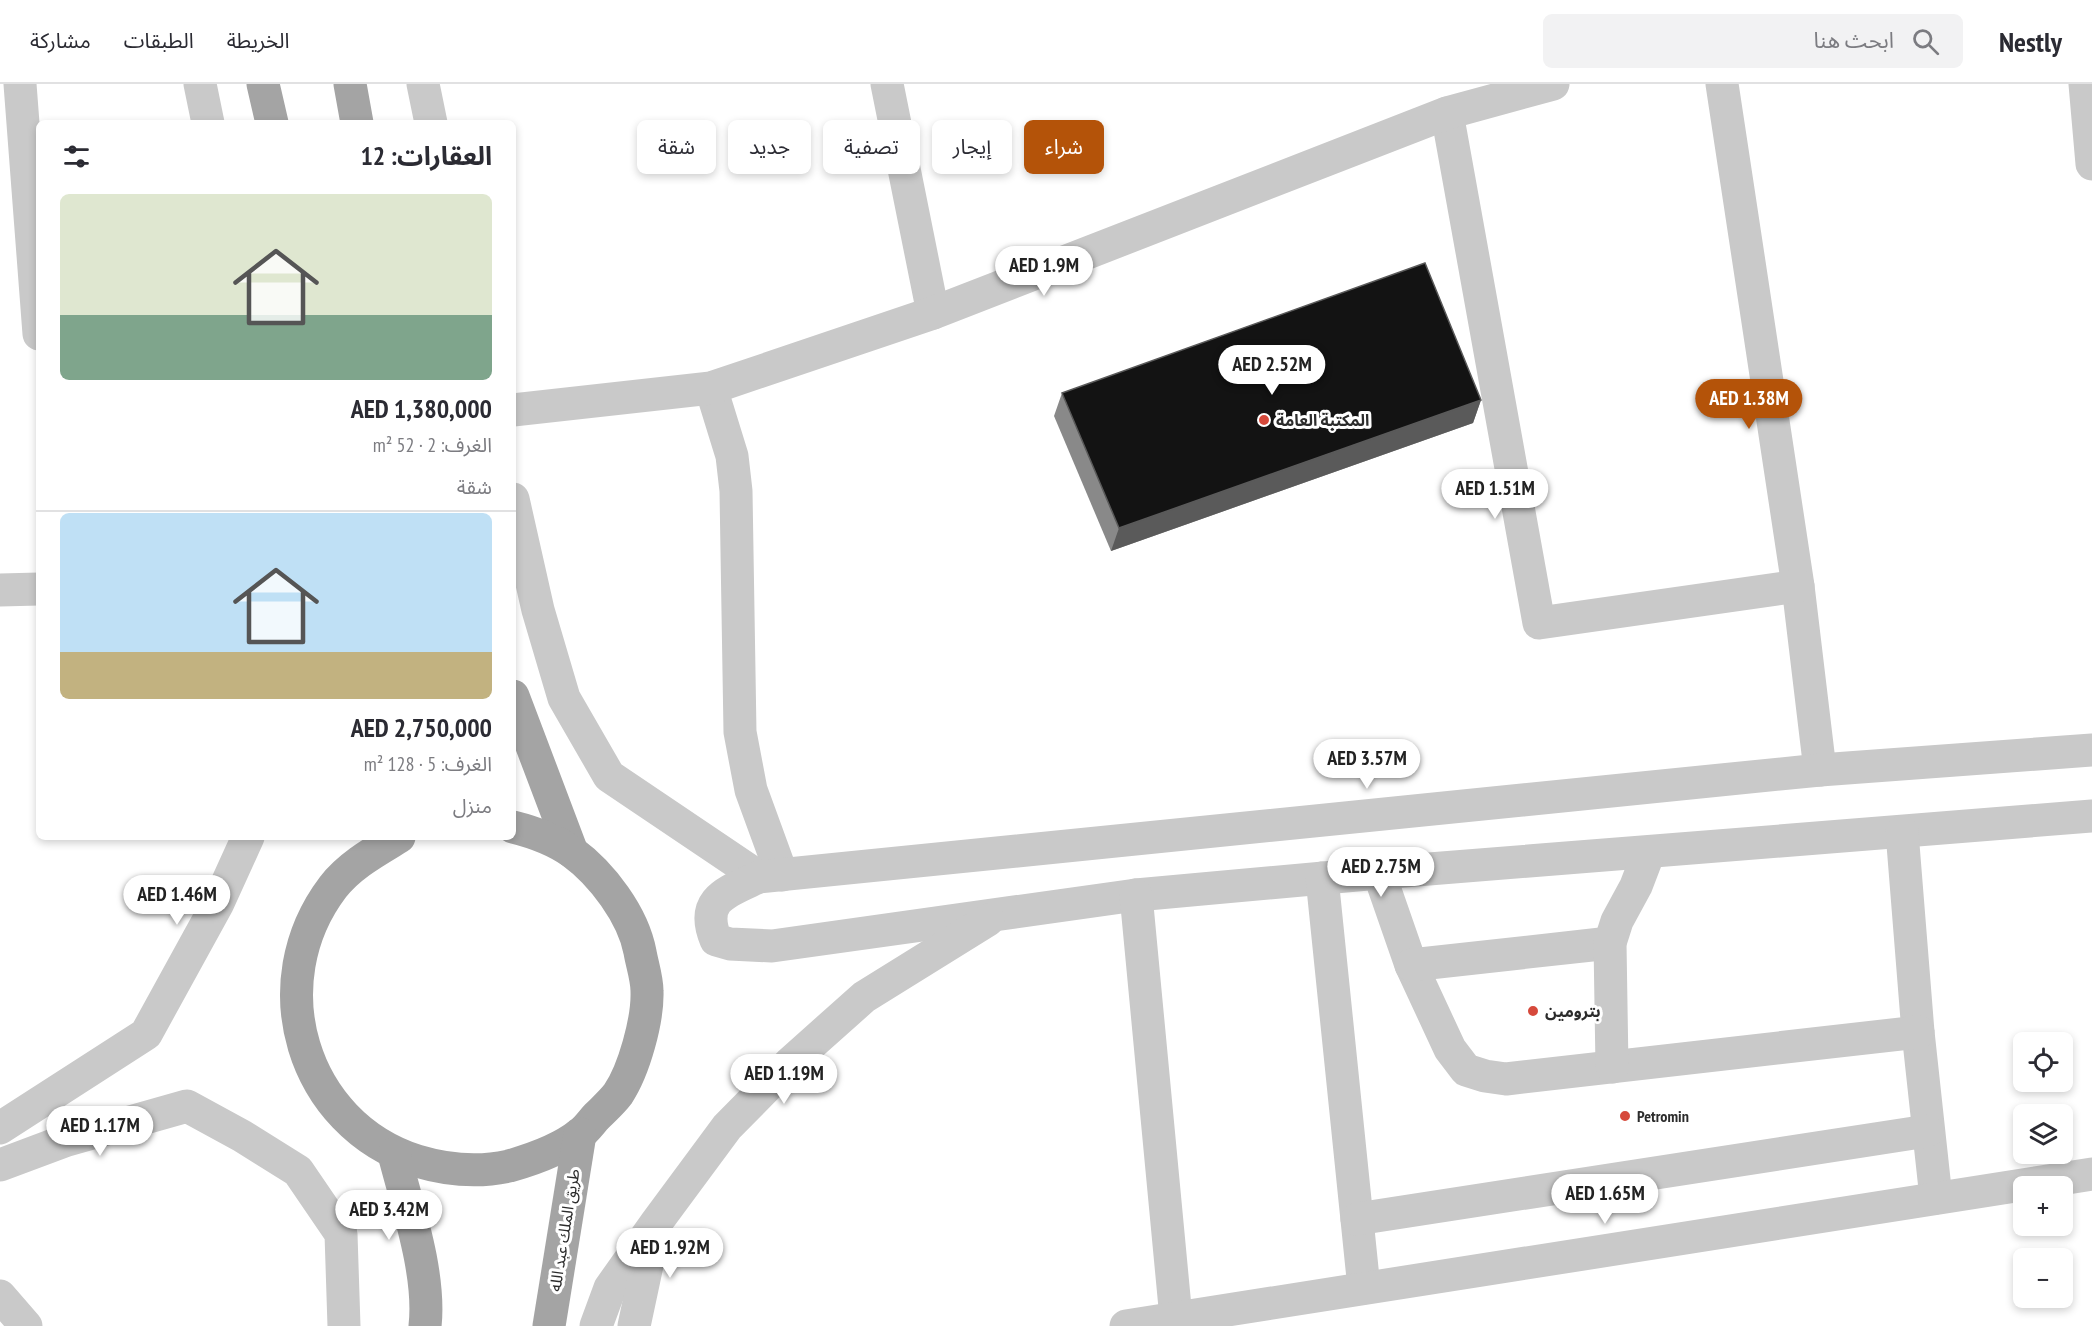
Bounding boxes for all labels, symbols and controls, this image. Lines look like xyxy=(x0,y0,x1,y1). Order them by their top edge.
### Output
search box xyxy=(1543,14,1963,68)
text: Nestly xyxy=(1999,23,2062,60)
icon: search xyxy=(1909,25,1942,58)
text: ابحث هنا xyxy=(1813,26,1894,54)
text: مشاركة xyxy=(30,27,91,54)
text: الطبقات xyxy=(124,27,194,54)
text: الخريطة xyxy=(227,27,290,54)
chip: شقة xyxy=(637,120,716,174)
chip: جديد xyxy=(728,120,811,174)
chip: تصفية xyxy=(823,120,920,174)
chip: إيجار xyxy=(932,120,1012,174)
chip: شراء xyxy=(1024,120,1104,174)
text: العقارات: 12 xyxy=(360,139,492,172)
icon: filters xyxy=(60,140,93,173)
icon: home xyxy=(222,233,330,341)
pin: AED 1.9M xyxy=(982,246,1106,297)
text: AED 1.9M xyxy=(1009,252,1079,278)
pin: AED 2.52M xyxy=(1203,345,1341,396)
text: AED 2.52M xyxy=(1232,351,1312,377)
pin: AED 1.38M xyxy=(1680,379,1818,430)
text: AED 1.38M xyxy=(1709,385,1789,411)
text: AED 1,380,000 xyxy=(351,392,492,425)
place label: المكتبة العامة xyxy=(1276,410,1369,430)
marker: المكتبة العامة xyxy=(1257,413,1271,427)
text: الغرف: 2 · 52 m² xyxy=(373,432,492,458)
pin: AED 1.51M xyxy=(1426,469,1564,520)
text: شقة xyxy=(457,474,492,500)
text: AED 1.51M xyxy=(1455,475,1535,501)
icon: home xyxy=(222,552,330,660)
text: AED 2,750,000 xyxy=(351,711,492,744)
pin: AED 3.57M xyxy=(1298,739,1436,790)
text: AED 3.57M xyxy=(1327,745,1407,771)
text: الغرف: 5 · 128 m² xyxy=(364,751,492,777)
text: منزل xyxy=(453,793,492,819)
pin: AED 2.75M xyxy=(1312,847,1450,898)
text: AED 2.75M xyxy=(1341,853,1421,879)
pin: AED 1.46M xyxy=(108,875,246,926)
text: AED 1.46M xyxy=(137,881,217,907)
place label: بترومين xyxy=(1545,1001,1601,1021)
marker: بترومين xyxy=(1526,1004,1540,1018)
map controls xyxy=(2013,1032,2073,1308)
button: locate xyxy=(2013,1032,2073,1092)
pin: AED 1.19M xyxy=(715,1054,853,1105)
text: AED 1.19M xyxy=(744,1060,824,1086)
button: layers xyxy=(2013,1104,2073,1164)
pin: AED 1.17M xyxy=(31,1106,169,1157)
place label: Petromin xyxy=(1637,1106,1689,1126)
marker: Petromin xyxy=(1618,1109,1632,1123)
text: AED 1.17M xyxy=(60,1112,140,1138)
street label: طريق الملك عبد الله xyxy=(544,1167,585,1293)
pin: AED 1.65M xyxy=(1536,1174,1674,1225)
button: + xyxy=(2013,1176,2073,1236)
text: AED 1.65M xyxy=(1565,1180,1645,1206)
pin: AED 3.42M xyxy=(320,1190,458,1241)
text: AED 3.42M xyxy=(349,1196,429,1222)
pin: AED 1.92M xyxy=(601,1228,739,1279)
text: AED 1.92M xyxy=(630,1234,710,1260)
button: − xyxy=(2013,1248,2073,1308)

